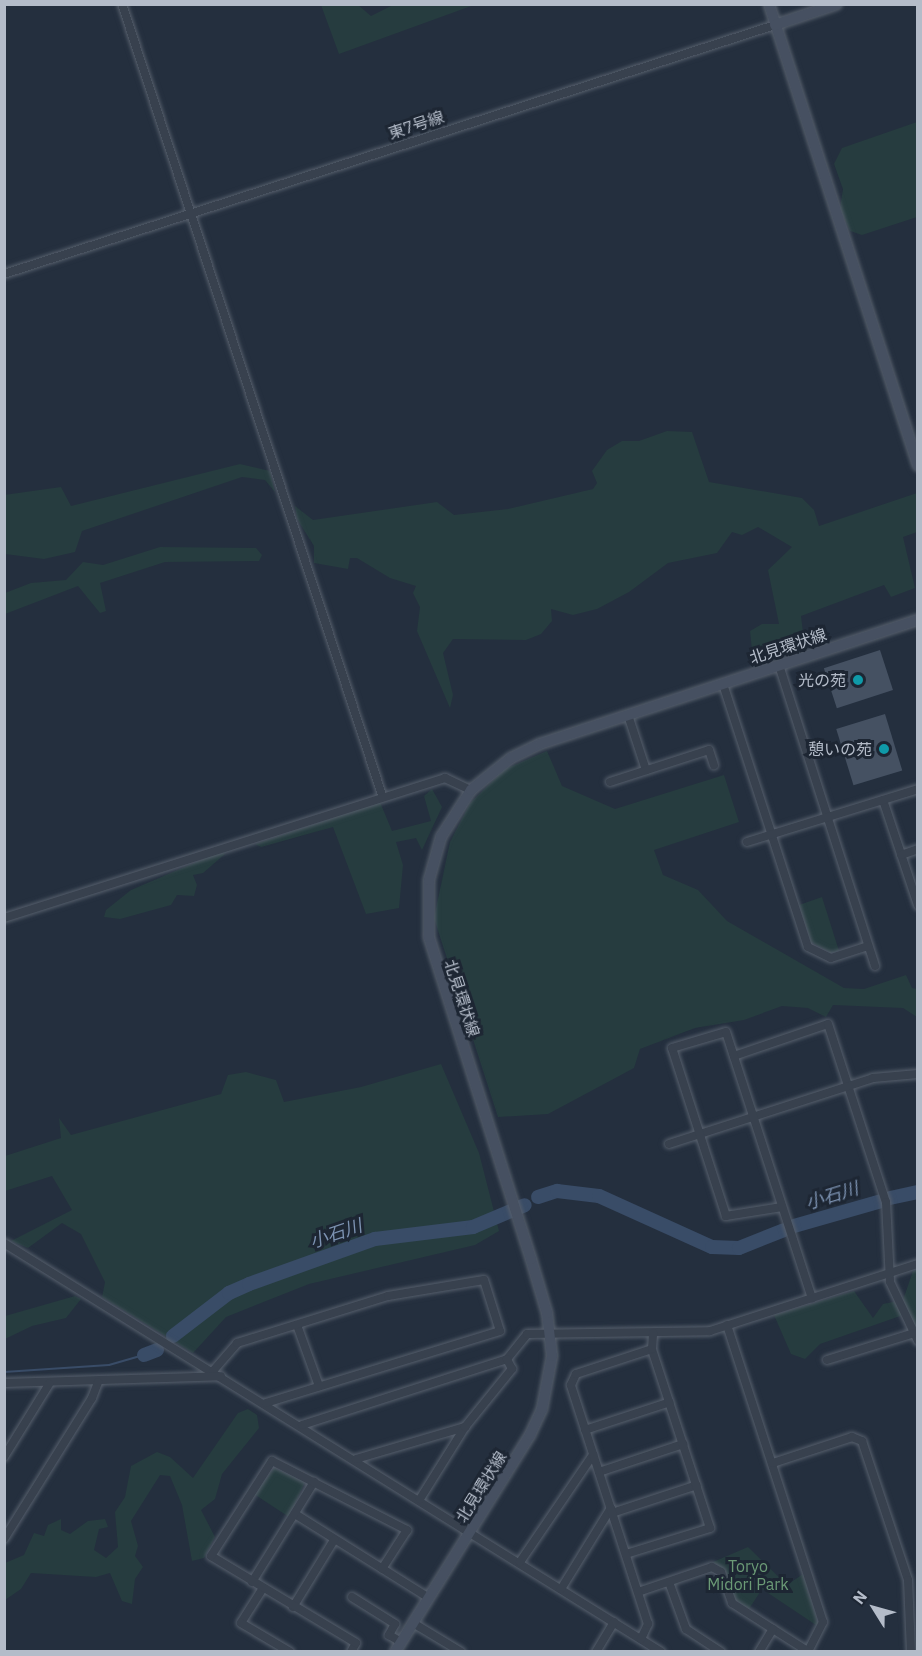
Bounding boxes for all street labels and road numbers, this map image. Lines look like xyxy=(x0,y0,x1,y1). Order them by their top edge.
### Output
street label: 東7号線 xyxy=(386,107,446,143)
street label: 北見環状線 xyxy=(747,625,829,667)
street label: 北見環状線 xyxy=(441,957,483,1039)
street label: 北見環状線 xyxy=(452,1448,510,1526)

